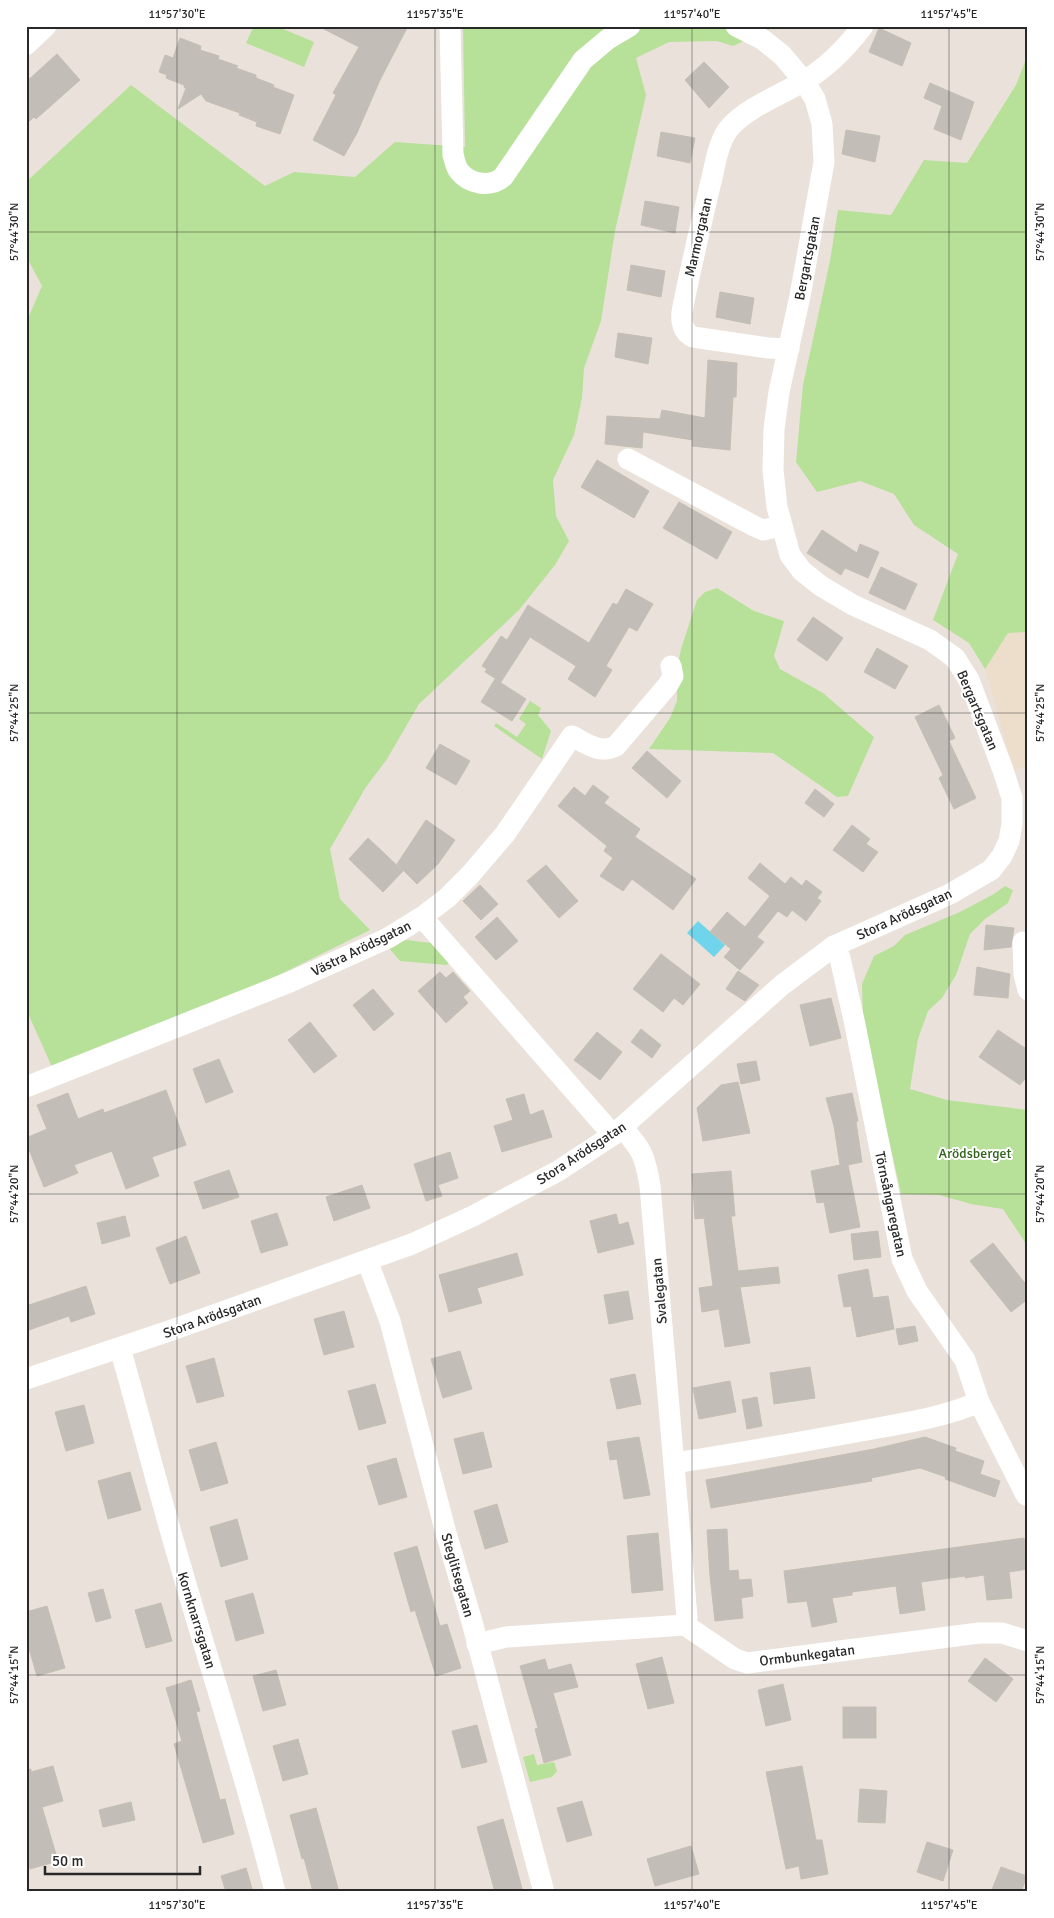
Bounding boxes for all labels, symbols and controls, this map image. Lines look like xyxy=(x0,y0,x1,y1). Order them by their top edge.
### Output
text: 11°57'30"E xyxy=(148,7,206,22)
text: 11°57'35"E xyxy=(406,7,464,22)
text: 11°57'40"E xyxy=(663,7,721,22)
text: 11°57'45"E xyxy=(920,7,978,22)
street label: Marmorgatan xyxy=(681,196,716,278)
text: 57°44'30"N xyxy=(7,203,22,261)
text: 57°44'30"N xyxy=(1033,203,1048,261)
street label: Bergartsgatan xyxy=(791,215,824,302)
street label: Bergartsgatan xyxy=(953,668,1002,753)
text: 57°44'25"N xyxy=(7,684,22,742)
text: 57°44'25"N xyxy=(1033,684,1048,742)
street label: Stora Arödsgatan xyxy=(854,885,955,944)
street label: Västra Arödsgatan xyxy=(308,917,414,980)
street label: Stora Arödsgatan xyxy=(533,1118,629,1189)
park label: Arödsberget xyxy=(939,1145,1012,1162)
street label: Törnsångaregatan xyxy=(871,1150,910,1258)
text: 57°44'20"N xyxy=(7,1165,22,1223)
text: 57°44'20"N xyxy=(1033,1165,1048,1223)
street label: Svalegatan xyxy=(648,1257,671,1325)
street label: Stora Arödsgatan xyxy=(161,1291,264,1342)
street label: Steglitsegatan xyxy=(437,1531,478,1619)
street label: Kornknarrsgatan xyxy=(174,1570,219,1671)
street label: Ormbunkegatan xyxy=(758,1641,856,1670)
text: 57°44'15"N xyxy=(7,1646,22,1704)
text: 57°44'15"N xyxy=(1033,1646,1048,1704)
scale bar xyxy=(45,1843,200,1875)
text: 50 m xyxy=(52,1852,83,1870)
text: 11°57'30"E xyxy=(148,1898,206,1913)
text: 11°57'35"E xyxy=(406,1898,464,1913)
text: 11°57'40"E xyxy=(663,1898,721,1913)
text: 11°57'45"E xyxy=(920,1898,978,1913)

